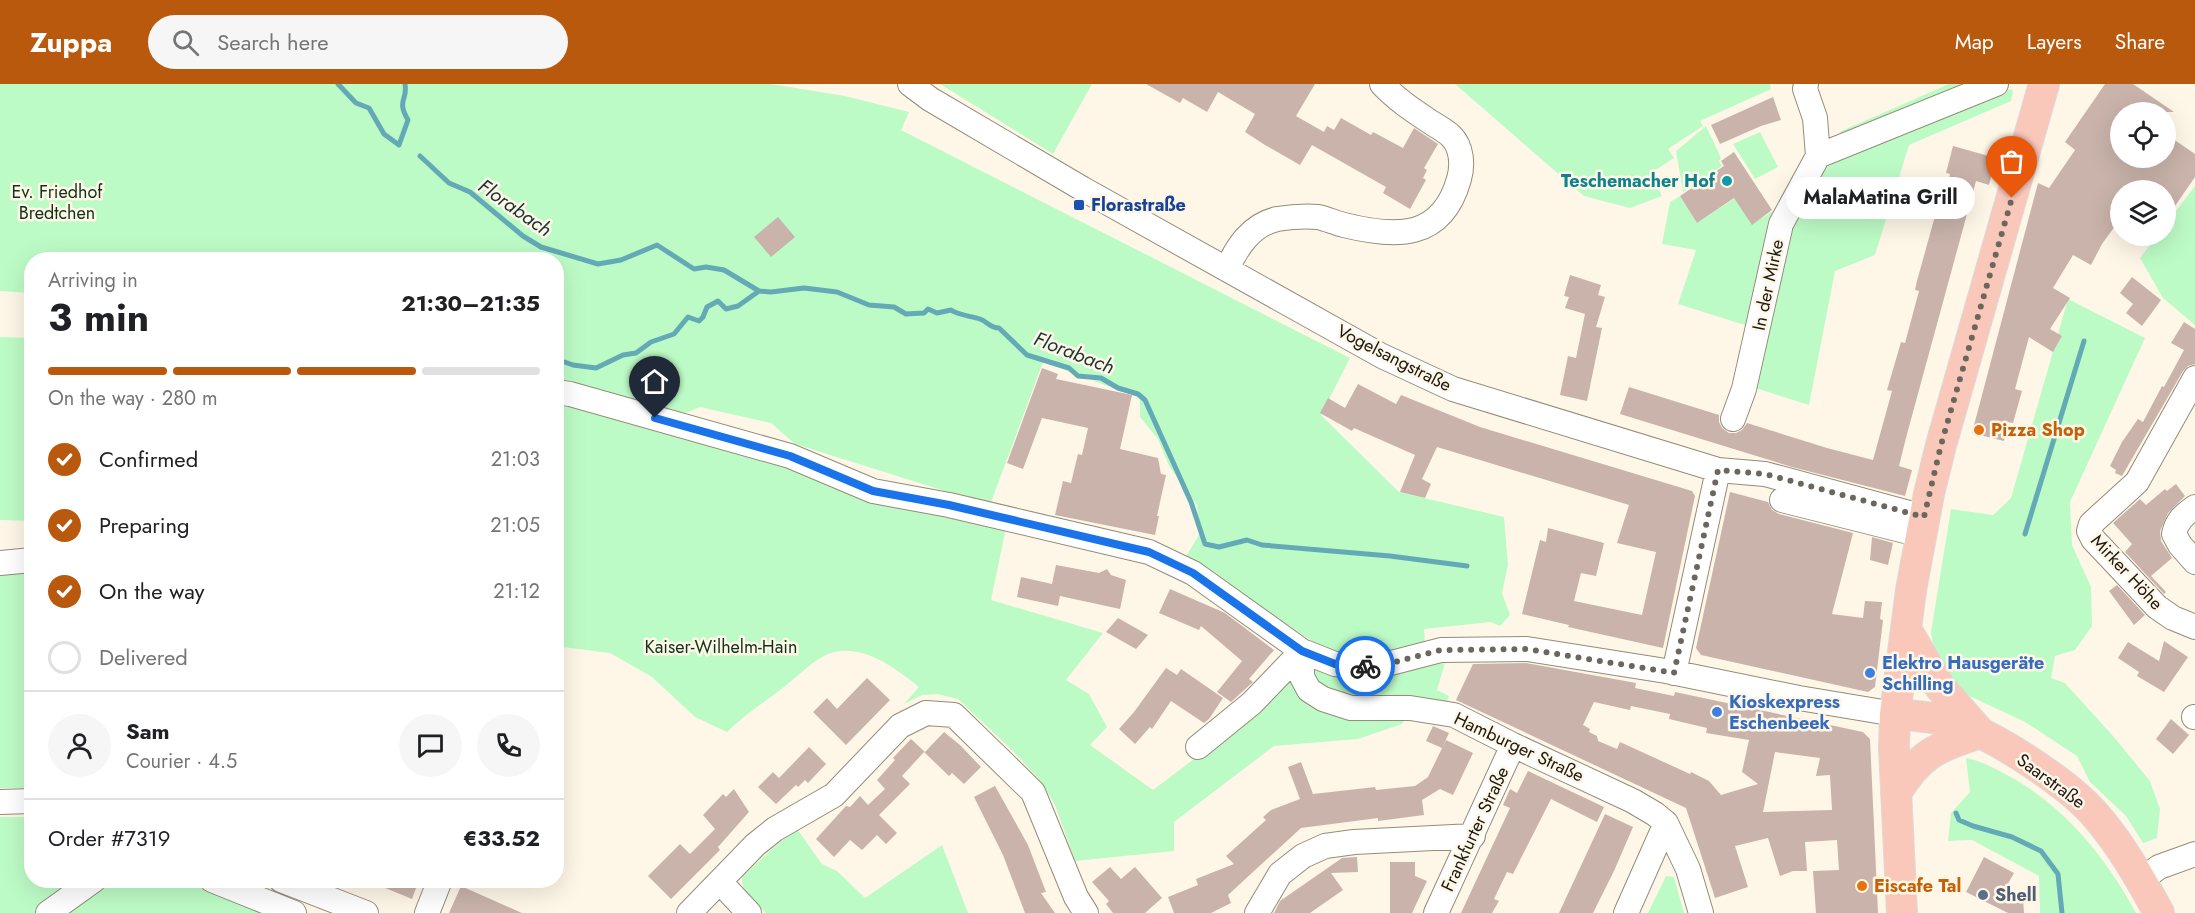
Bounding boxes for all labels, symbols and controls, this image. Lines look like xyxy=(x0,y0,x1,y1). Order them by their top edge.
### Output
search box xyxy=(148,15,568,69)
text: Zuppa xyxy=(30,22,112,63)
icon: search xyxy=(169,26,202,59)
text: Search here xyxy=(217,26,329,58)
text: Map xyxy=(1955,27,1994,57)
text: Layers xyxy=(2027,27,2082,57)
text: Share xyxy=(2115,27,2165,57)
map controls xyxy=(2110,102,2176,246)
button: locate xyxy=(2110,102,2176,168)
pin xyxy=(1986,136,2037,198)
icon: bag xyxy=(1995,145,2028,178)
place label: Teschemacher Hof xyxy=(1561,168,1716,194)
water label: Florabach xyxy=(472,172,558,244)
marker: Teschemacher Hof xyxy=(1720,174,1734,188)
callout: MalaMatina Grill xyxy=(1787,177,1976,219)
park label: Ev. Friedhof Bredtchen xyxy=(12,179,103,226)
button: layers xyxy=(2110,180,2176,246)
text: MalaMatina Grill xyxy=(1803,183,1958,212)
place label: Florastraße xyxy=(1091,192,1186,218)
marker: Florastraße xyxy=(1072,198,1086,212)
street label: In der Mirke xyxy=(1746,237,1790,333)
text: Arriving in xyxy=(48,266,138,295)
text: 21:30–21:35 xyxy=(401,287,540,319)
text: 3 min xyxy=(48,289,149,346)
street label: Vogelsangstraße xyxy=(1332,318,1456,398)
water label: Florabach xyxy=(1030,324,1118,382)
pin xyxy=(629,356,680,418)
icon: home xyxy=(638,365,671,398)
text: On the way · 280 m xyxy=(48,384,218,413)
place label: Pizza Shop xyxy=(1991,417,2085,443)
marker: Pizza Shop xyxy=(1972,423,1986,437)
icon: check xyxy=(48,443,81,476)
text: Confirmed xyxy=(99,443,198,475)
text: 21:03 xyxy=(491,445,540,474)
icon: check xyxy=(48,509,81,542)
text: Preparing xyxy=(99,509,190,541)
text: 21:05 xyxy=(490,511,540,540)
street label: Mirker Höhe xyxy=(2085,528,2169,616)
icon: check xyxy=(48,575,81,608)
text: On the way xyxy=(99,575,204,607)
text: 21:12 xyxy=(493,577,540,606)
park label: Kaiser-Wilhelm-Hain xyxy=(645,634,797,660)
courier xyxy=(1335,636,1395,696)
text: Delivered xyxy=(99,641,188,673)
icon: bike xyxy=(1349,650,1382,683)
place label: Elektro Hausgeräte Schilling xyxy=(1882,650,2044,697)
marker: Elektro Hausgeräte Schilling xyxy=(1863,666,1877,680)
place label: Kioskexpress Eschenbeek xyxy=(1729,689,1840,736)
street label: Hamburger Straße xyxy=(1450,705,1588,789)
marker: Kioskexpress Eschenbeek xyxy=(1710,705,1724,719)
button: person xyxy=(48,714,111,777)
button: chat xyxy=(399,714,462,777)
button: phone xyxy=(477,714,540,777)
text: Sam xyxy=(126,715,170,747)
text: Courier · 4.5 xyxy=(126,747,237,776)
street label: Saarstraße xyxy=(2011,747,2091,815)
street label: Frankfurter Straße xyxy=(1435,762,1515,896)
text: Order #7319 xyxy=(48,822,170,854)
text: €33.52 xyxy=(463,822,540,854)
place label: Eiscafe Tal xyxy=(1874,873,1961,899)
marker: Eiscafe Tal xyxy=(1855,879,1869,893)
place label: Shell xyxy=(1995,882,2037,908)
marker: Shell xyxy=(1976,888,1990,902)

